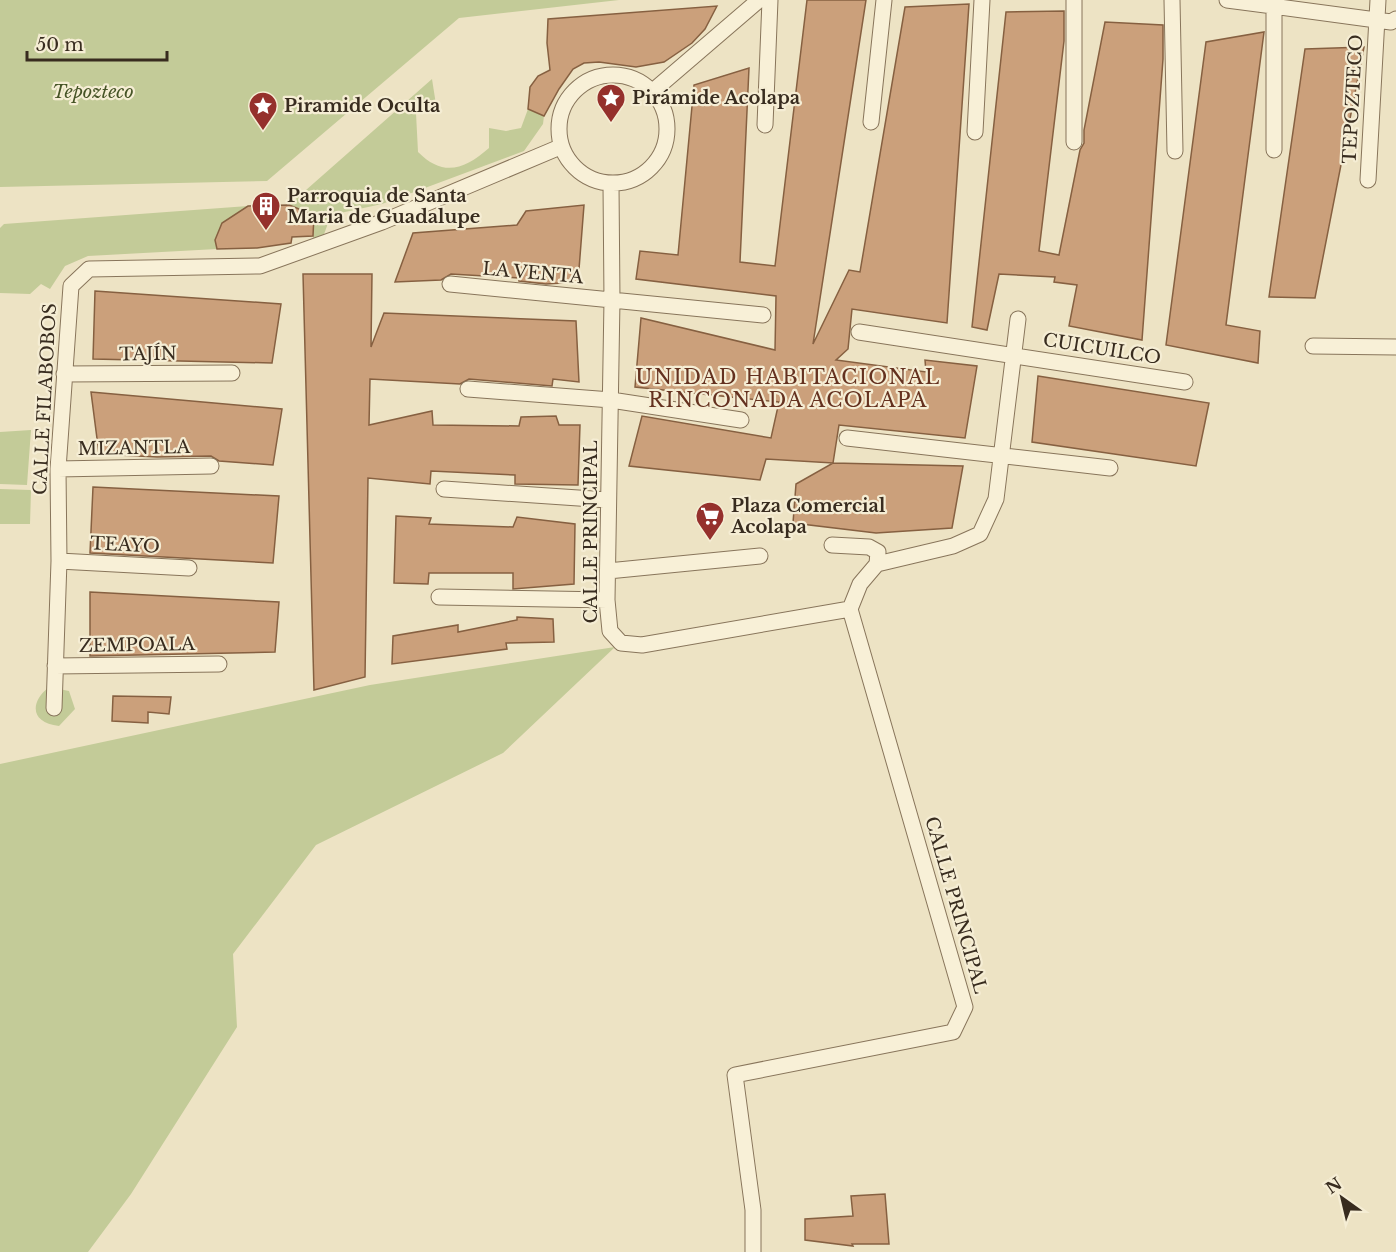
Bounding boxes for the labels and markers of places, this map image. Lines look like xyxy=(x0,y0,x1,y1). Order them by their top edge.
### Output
place icon: Pirámide Acolapa xyxy=(595,82,627,124)
place label: Pirámide Acolapa xyxy=(632,87,801,109)
place icon: Piramide Oculta xyxy=(247,90,279,132)
place label: Piramide Oculta xyxy=(284,95,441,117)
place label: Parroquia de Santa Maria de Guadalupe xyxy=(287,185,480,228)
building icon: Parroquia de Santa Maria de Guadalupe xyxy=(250,190,282,232)
place label: Plaza Comercial Acolapa xyxy=(730,495,886,538)
supermarket icon: Plaza Comercial Acolapa xyxy=(694,500,726,542)

